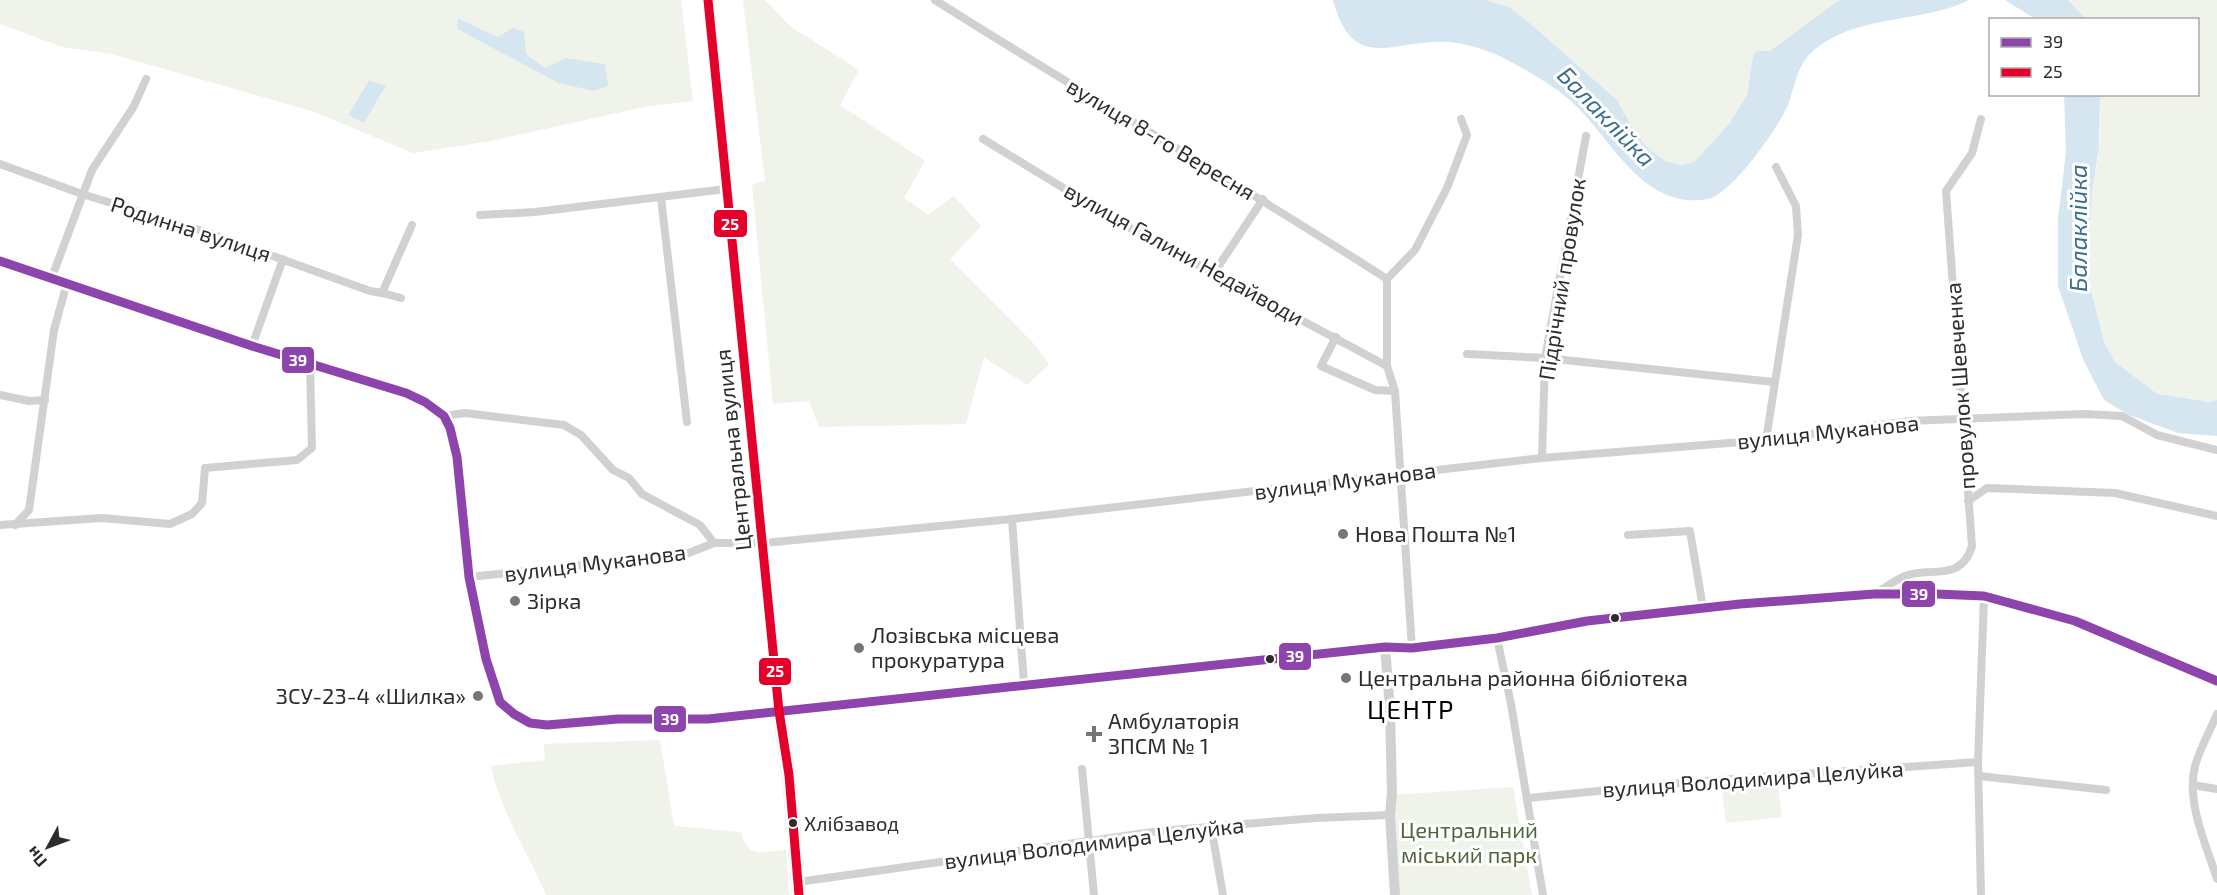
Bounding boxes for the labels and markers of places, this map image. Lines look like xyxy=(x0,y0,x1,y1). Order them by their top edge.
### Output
place label: Нова Пошта №1 xyxy=(1355,520,1517,546)
marker: Нова Пошта №1 xyxy=(1336,527,1350,541)
place label: Зірка xyxy=(527,587,581,613)
marker: Зірка xyxy=(508,594,522,608)
unlabelled marker xyxy=(1609,612,1621,624)
place label: Лозівська місцева прокуратура xyxy=(871,621,1059,673)
marker: Лозівська місцева прокуратура xyxy=(852,641,866,655)
unlabelled marker xyxy=(1264,653,1276,665)
place label: Центральна районна бібліотека xyxy=(1358,664,1688,690)
marker: Центральна районна бібліотека xyxy=(1339,671,1353,685)
place label: ЗСУ-23-4 «Шилка» xyxy=(276,682,466,708)
marker: ЗСУ-23-4 «Шилка» xyxy=(471,689,485,703)
place label: Амбулаторія ЗПСМ № 1 xyxy=(1108,707,1240,758)
marker: Амбулаторія ЗПСМ № 1 xyxy=(1085,725,1103,743)
place label: Хлібзавод xyxy=(804,811,899,835)
marker: Хлібзавод xyxy=(787,817,799,829)

